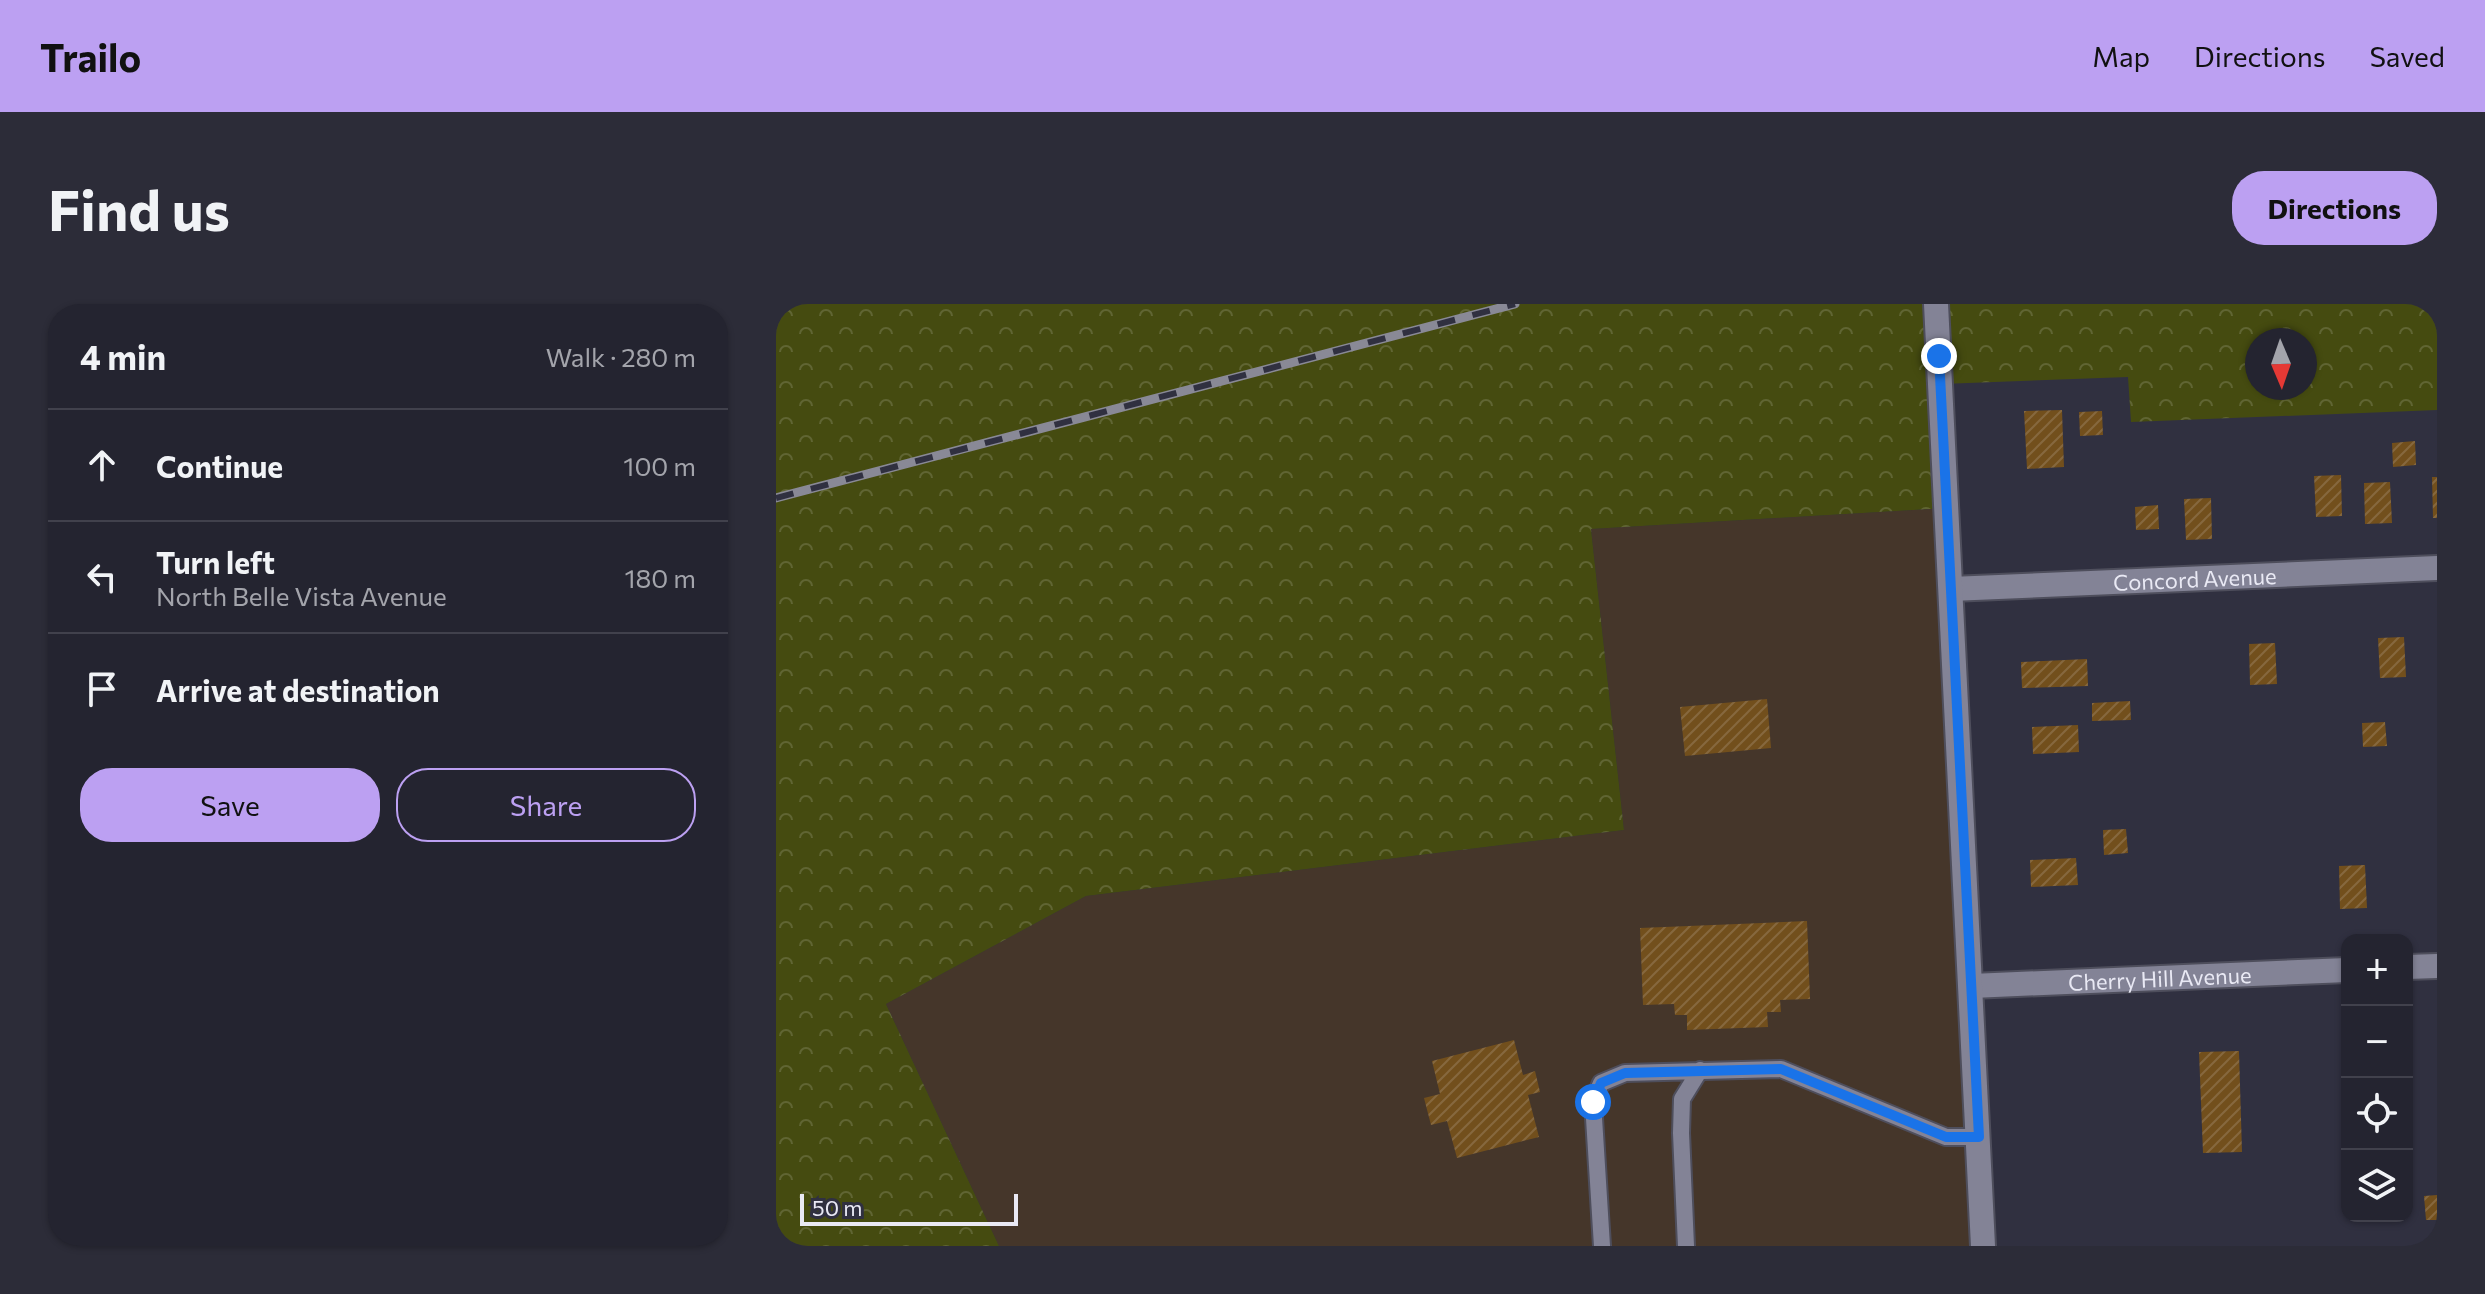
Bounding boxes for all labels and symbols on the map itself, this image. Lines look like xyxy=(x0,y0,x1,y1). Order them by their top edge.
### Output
north arrow xyxy=(2245,328,2317,400)
route end xyxy=(1921,338,1957,374)
street label: Concord Avenue xyxy=(2112,561,2277,595)
street label: Cherry Hill Avenue xyxy=(2068,961,2252,995)
route start xyxy=(1575,1084,1611,1120)
scale bar xyxy=(800,1190,1018,1226)

